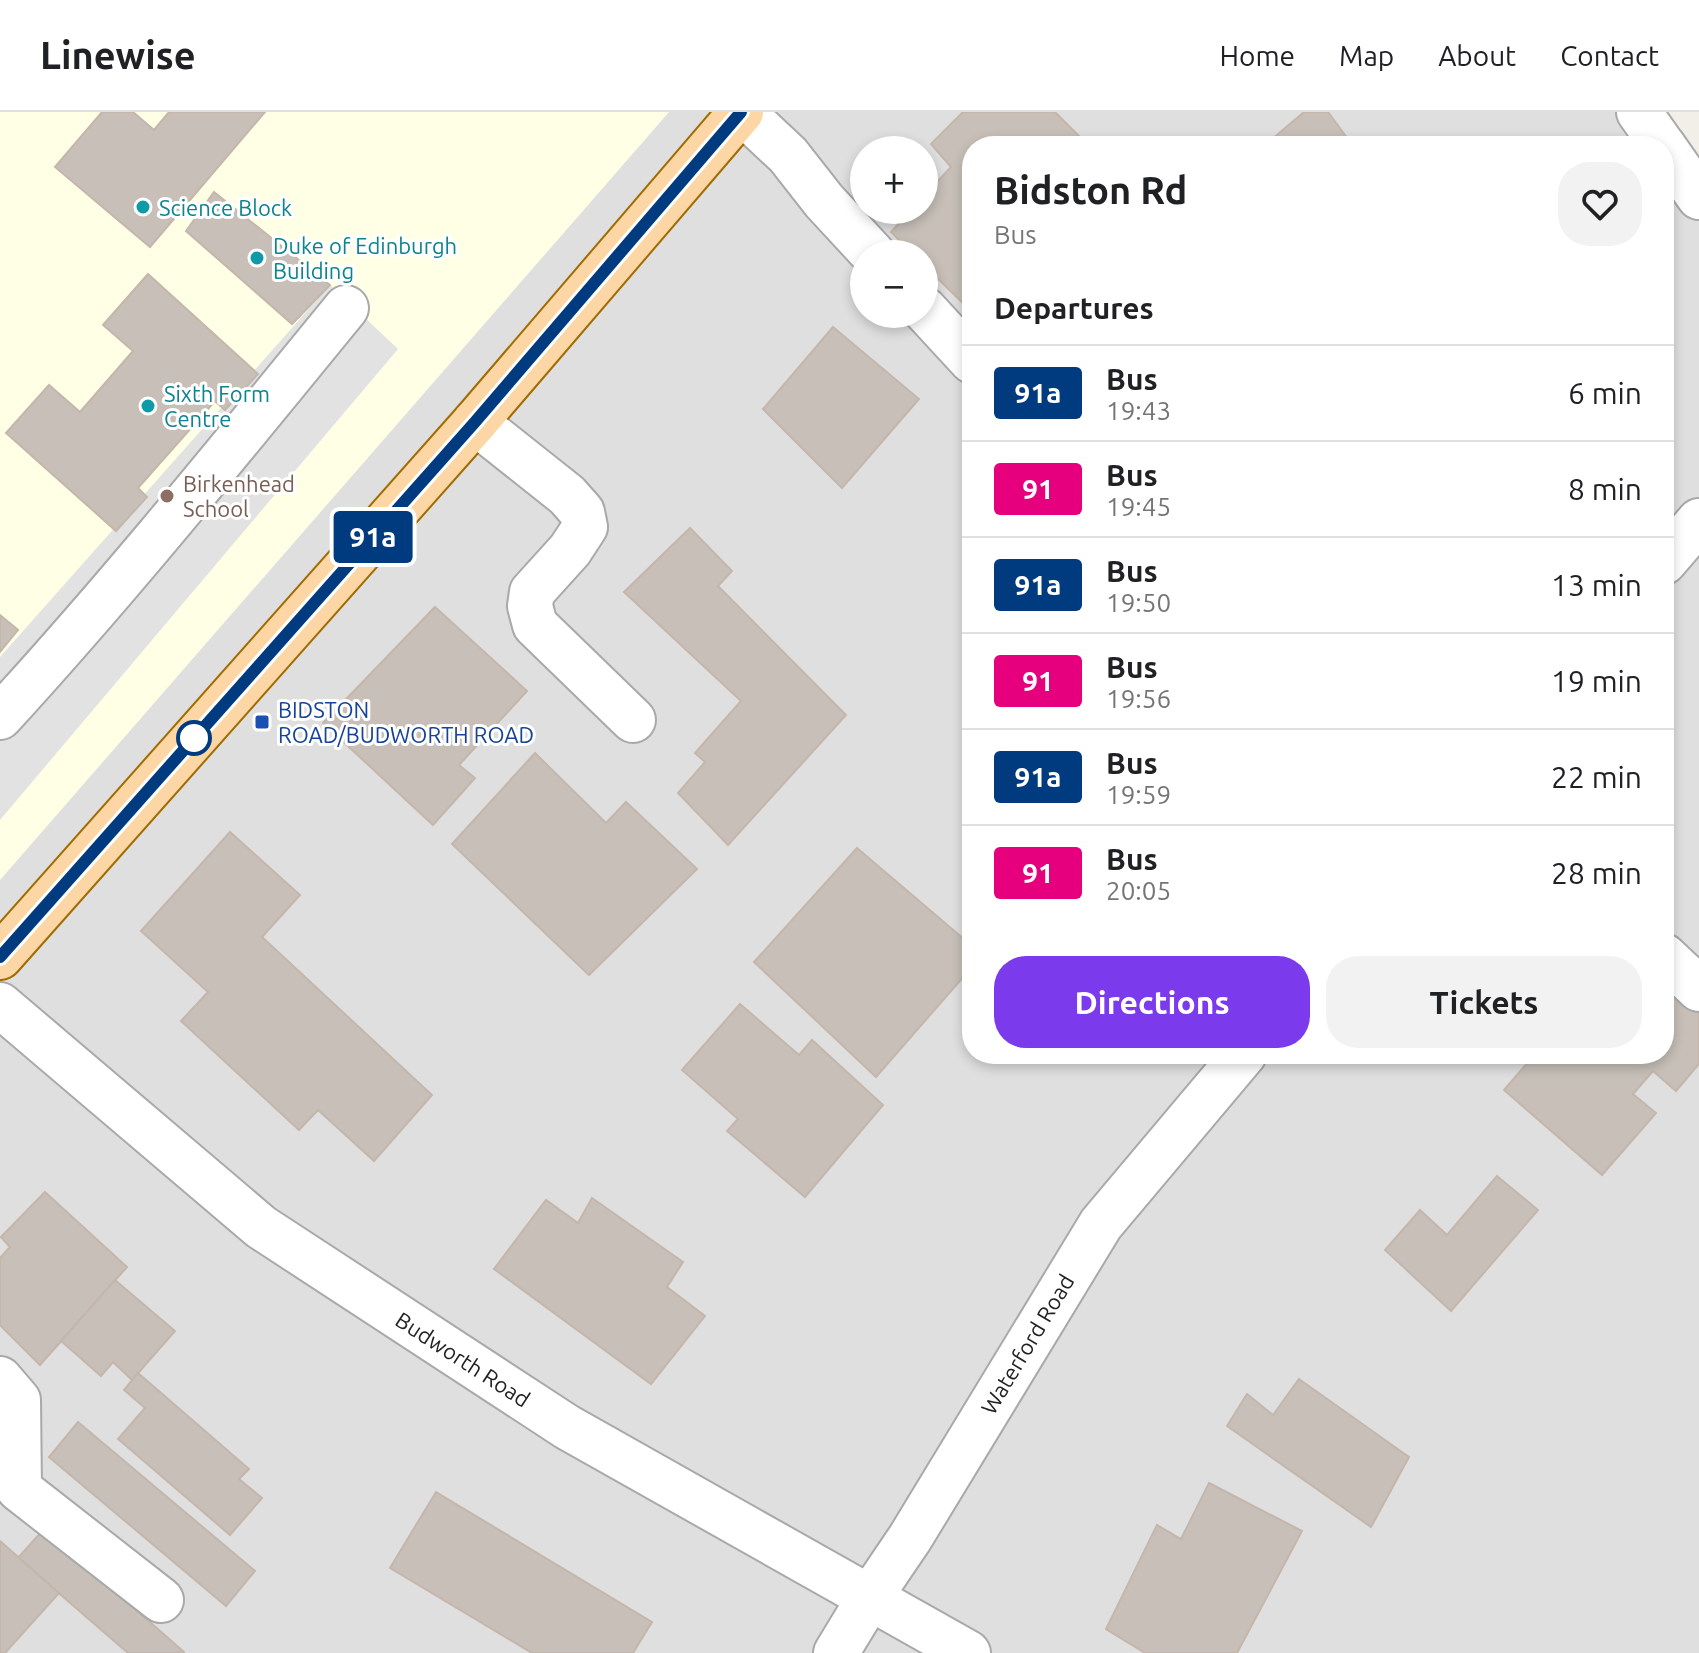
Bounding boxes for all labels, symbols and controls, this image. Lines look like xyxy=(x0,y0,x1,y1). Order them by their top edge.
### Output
text: Linewise xyxy=(40,34,196,76)
text: Home xyxy=(1220,40,1295,71)
text: Map xyxy=(1339,40,1394,71)
text: About xyxy=(1438,40,1516,71)
text: Contact xyxy=(1560,40,1659,71)
map controls xyxy=(850,136,938,328)
button: + xyxy=(850,136,938,224)
button: heart xyxy=(1558,162,1642,246)
text: Bidston Rd xyxy=(994,169,1187,211)
place label: Science Block xyxy=(159,195,292,220)
marker: Science Block xyxy=(134,198,152,216)
text: Bus xyxy=(994,220,1037,249)
place label: Duke of Edinburgh Building xyxy=(273,233,457,283)
button: − xyxy=(850,240,938,328)
marker: Duke of Edinburgh Building xyxy=(248,249,266,267)
text: Departures xyxy=(994,291,1154,325)
text: Bus xyxy=(1106,362,1158,396)
text: 6 min xyxy=(1568,376,1642,410)
text: 91a xyxy=(1015,377,1061,408)
place label: Sixth Form Centre xyxy=(164,381,270,431)
text: 19:43 xyxy=(1106,396,1171,425)
marker: Sixth Form Centre xyxy=(139,397,157,415)
text: Bus xyxy=(1106,458,1158,492)
place label: Birkenhead School xyxy=(183,471,295,521)
text: 8 min xyxy=(1568,472,1642,506)
text: 91 xyxy=(1022,473,1054,504)
marker: Birkenhead School xyxy=(158,487,176,505)
text: 19:45 xyxy=(1106,492,1171,521)
line badge: 91a xyxy=(327,511,419,563)
text: 91a xyxy=(350,521,396,552)
text: Bus xyxy=(1106,554,1158,588)
text: 13 min xyxy=(1551,568,1642,602)
text: 91a xyxy=(1015,569,1061,600)
text: 19:50 xyxy=(1106,588,1171,617)
text: Bus xyxy=(1106,650,1158,684)
text: 19 min xyxy=(1551,664,1642,698)
text: 91 xyxy=(1022,665,1054,696)
text: 19:56 xyxy=(1106,684,1171,713)
place label: BIDSTON ROAD/BUDWORTH ROAD xyxy=(278,697,534,747)
marker: BIDSTON ROAD/BUDWORTH ROAD xyxy=(253,713,271,731)
unlabelled marker xyxy=(177,721,211,755)
text: Bus xyxy=(1106,746,1158,780)
text: 22 min xyxy=(1551,760,1642,794)
text: 91a xyxy=(1015,761,1061,792)
text: 19:59 xyxy=(1106,780,1171,809)
text: Bus xyxy=(1106,842,1158,876)
text: 28 min xyxy=(1551,856,1642,890)
text: 91 xyxy=(1022,857,1054,888)
text: 20:05 xyxy=(1106,876,1171,905)
button: Directions xyxy=(994,956,1310,1048)
button: Tickets xyxy=(1326,956,1642,1048)
street label: Waterford Road xyxy=(975,1270,1079,1418)
street label: Budworth Road xyxy=(391,1306,535,1412)

